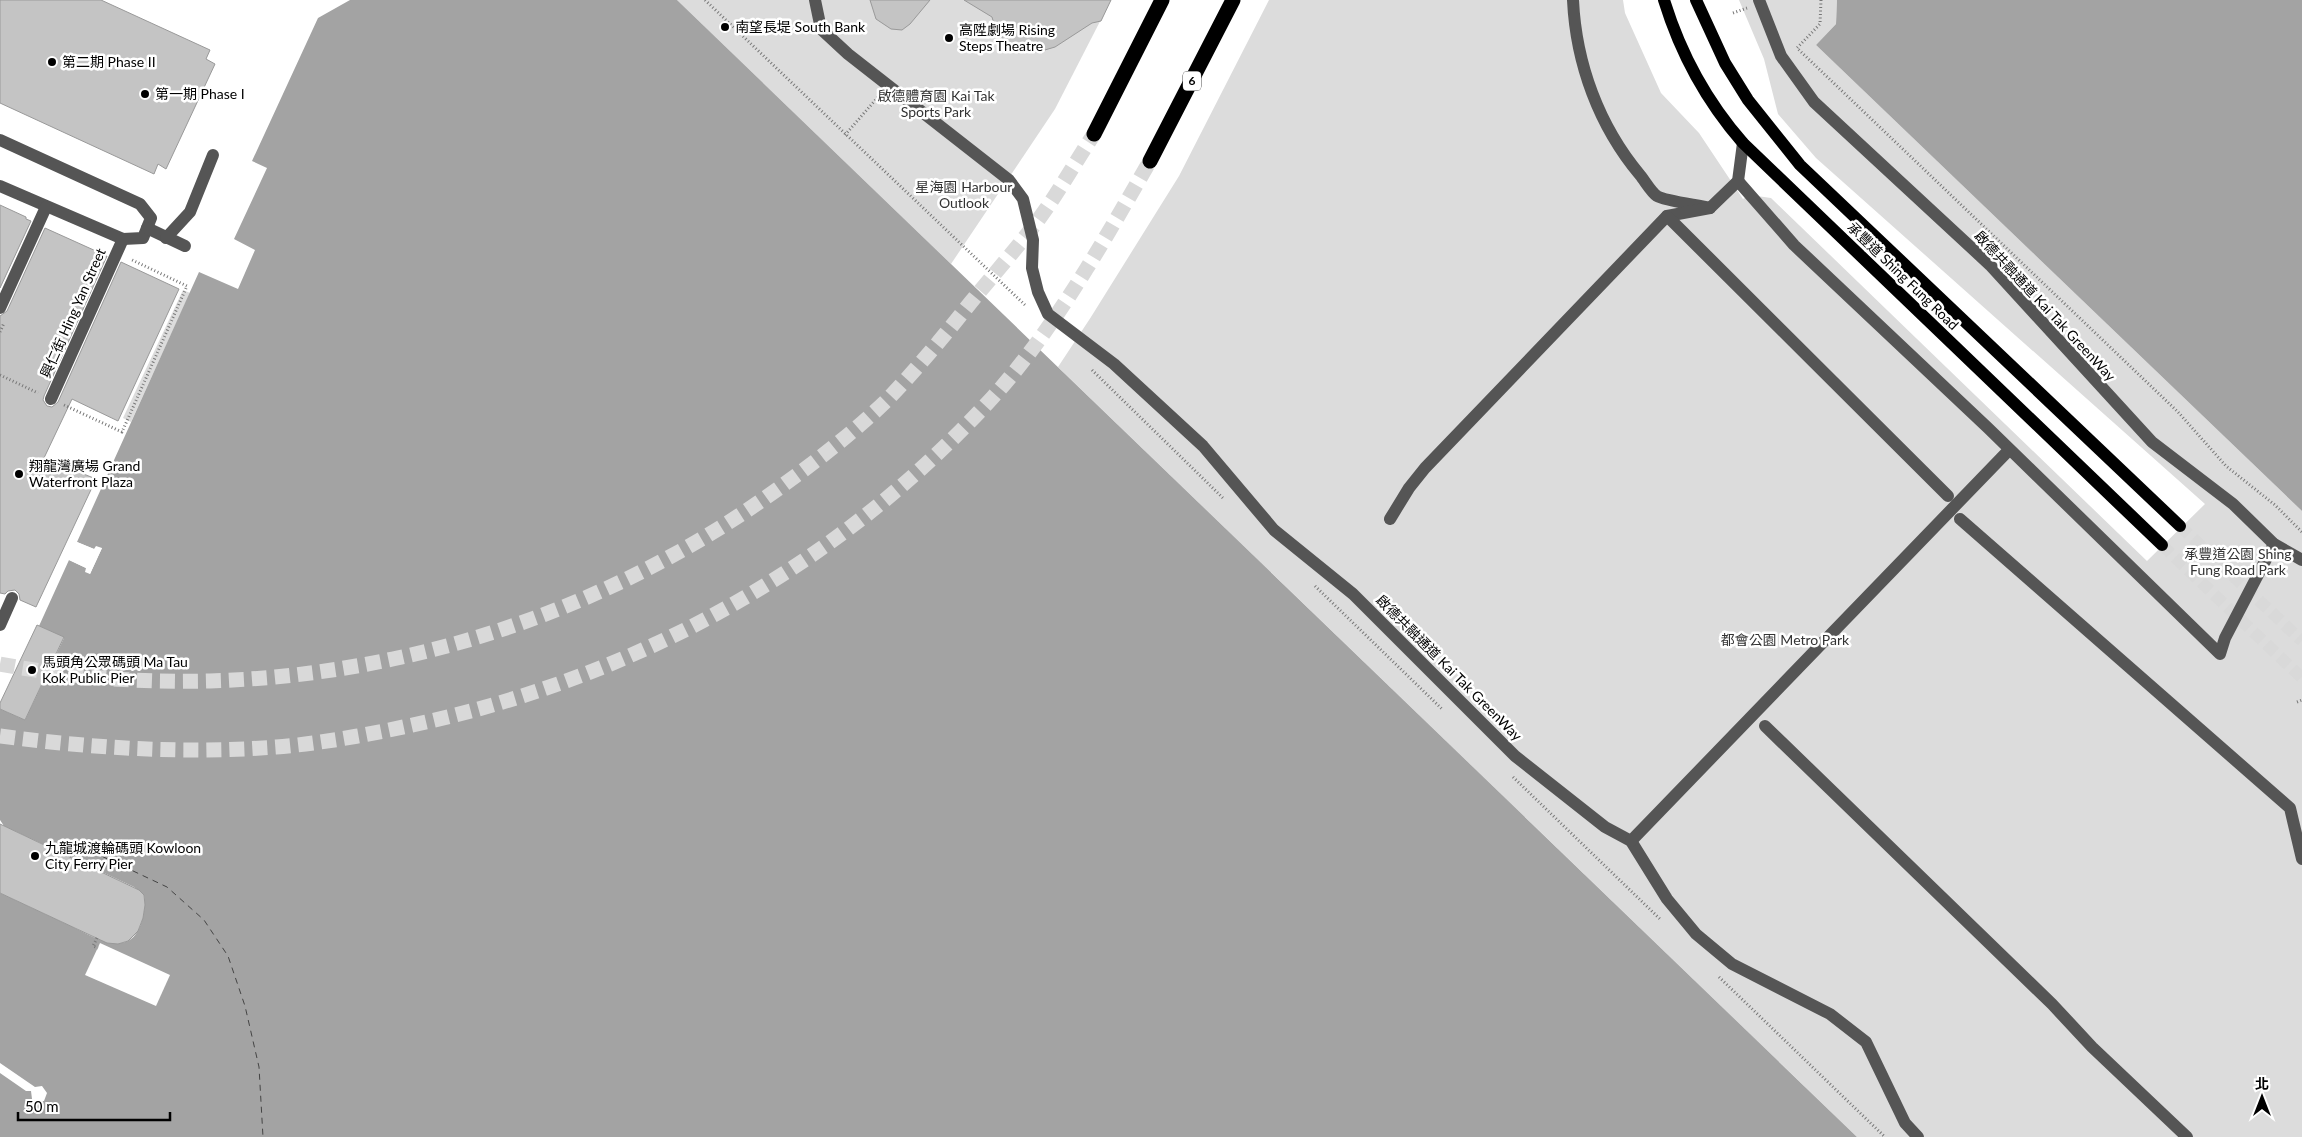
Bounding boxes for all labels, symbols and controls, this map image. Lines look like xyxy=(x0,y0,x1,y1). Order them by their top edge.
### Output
place label: 南望長堤 South Bank xyxy=(735,18,866,35)
marker: 南望長堤 South Bank xyxy=(719,21,731,33)
place label: 高陞劇場 Rising Steps Theatre xyxy=(959,21,1055,54)
marker: 高陞劇場 Rising Steps Theatre xyxy=(943,32,955,44)
place label: 第二期 Phase II xyxy=(62,53,156,70)
marker: 第二期 Phase II xyxy=(46,56,58,68)
road number: 6 xyxy=(1183,72,1201,90)
place label: 第一期 Phase I xyxy=(155,85,245,102)
park label: 啟德體育園 Kai Tak Sports Park xyxy=(877,87,995,120)
marker: 第一期 Phase I xyxy=(139,88,151,100)
park label: 星海園 Harbour Outlook xyxy=(916,178,1012,211)
street label: 承豐道 Shing Fung Road xyxy=(1844,218,1962,333)
street label: 啟德共融通道 Kai Tak GreenWay xyxy=(1971,227,2120,385)
street label: 興仁街 Hing Yan Street xyxy=(36,245,109,380)
place label: 翔龍灣廣場 Grand Waterfront Plaza xyxy=(29,457,140,490)
marker: 翔龍灣廣場 Grand Waterfront Plaza xyxy=(13,468,25,480)
park label: 承豐道公園 Shing Fung Road Park xyxy=(2184,545,2292,578)
street label: 啟德共融通道 Kai Tak GreenWay xyxy=(1373,591,1526,745)
park label: 都會公園 Metro Park xyxy=(1721,631,1850,648)
place label: 馬頭角公眾碼頭 Ma Tau Kok Public Pier xyxy=(42,653,188,686)
marker: 馬頭角公眾碼頭 Ma Tau Kok Public Pier xyxy=(26,664,38,676)
place label: 九龍城渡輪碼頭 Kowloon City Ferry Pier xyxy=(45,839,201,872)
marker: 九龍城渡輪碼頭 Kowloon City Ferry Pier xyxy=(29,850,41,862)
north arrow xyxy=(2237,1072,2287,1122)
text: 北 xyxy=(2255,1075,2269,1092)
scale bar xyxy=(18,1090,170,1122)
text: 50 m xyxy=(25,1097,59,1115)

